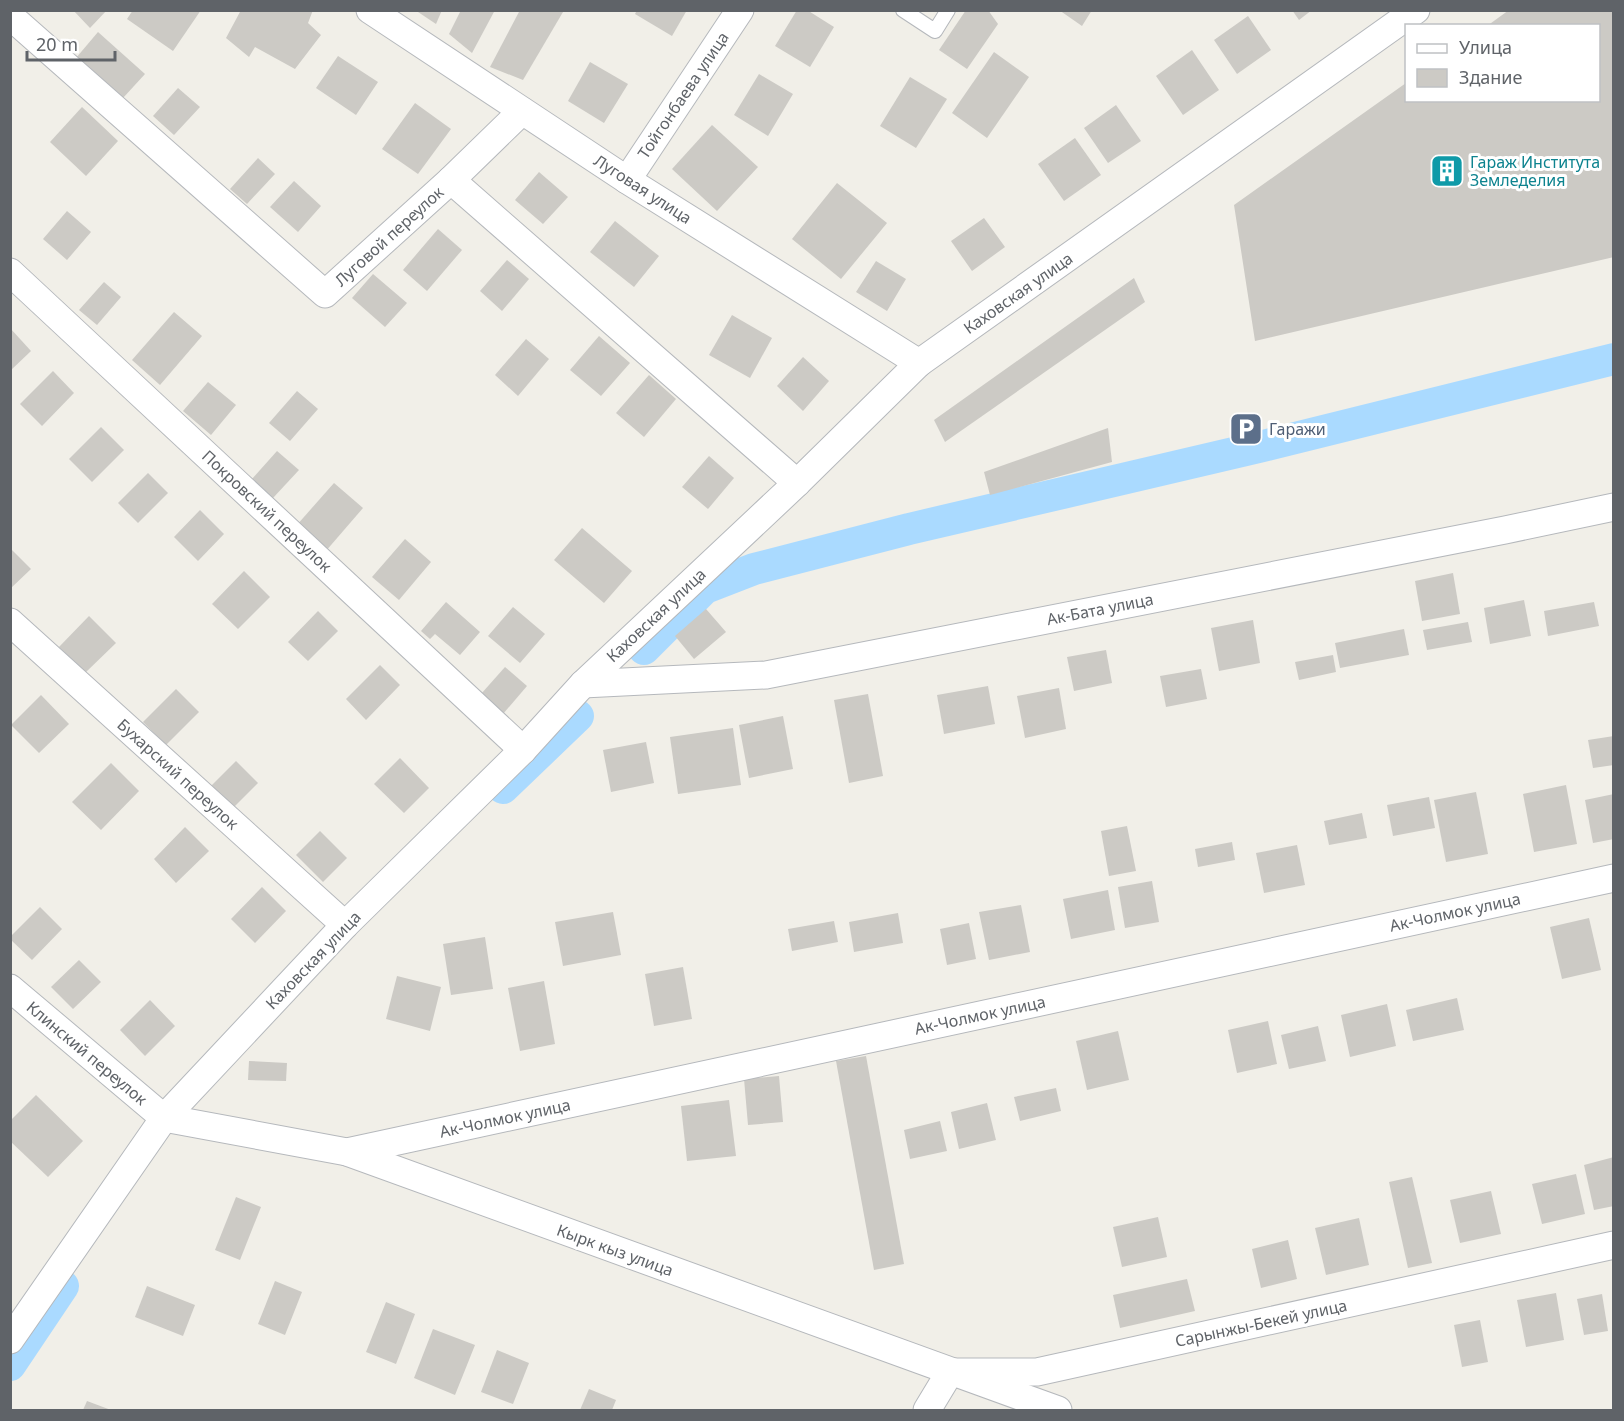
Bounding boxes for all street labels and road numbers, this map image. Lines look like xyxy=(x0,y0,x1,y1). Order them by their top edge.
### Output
street label: Тойгонбаева улица xyxy=(632,27,734,163)
street label: Луговая улица xyxy=(590,149,696,229)
street label: Луговой переулок xyxy=(330,181,449,291)
street label: Каховская улица xyxy=(959,247,1077,339)
street label: Покровский переулок xyxy=(197,445,337,577)
street label: Каховская улица xyxy=(602,563,710,667)
street label: Ак-Бата улица xyxy=(1045,588,1155,630)
street label: Бухарский переулок xyxy=(113,714,244,835)
street label: Ак-Чолмок улица xyxy=(1388,887,1522,937)
street label: Каховская улица xyxy=(260,906,366,1014)
street label: Ак-Чолмок улица xyxy=(913,990,1047,1040)
street label: Клинский переулок xyxy=(22,996,152,1110)
street label: Ак-Чолмок улица xyxy=(438,1093,572,1143)
street label: Кырк кыз улица xyxy=(554,1219,676,1281)
street label: Сарынжы-Бекей улица xyxy=(1173,1294,1349,1352)

